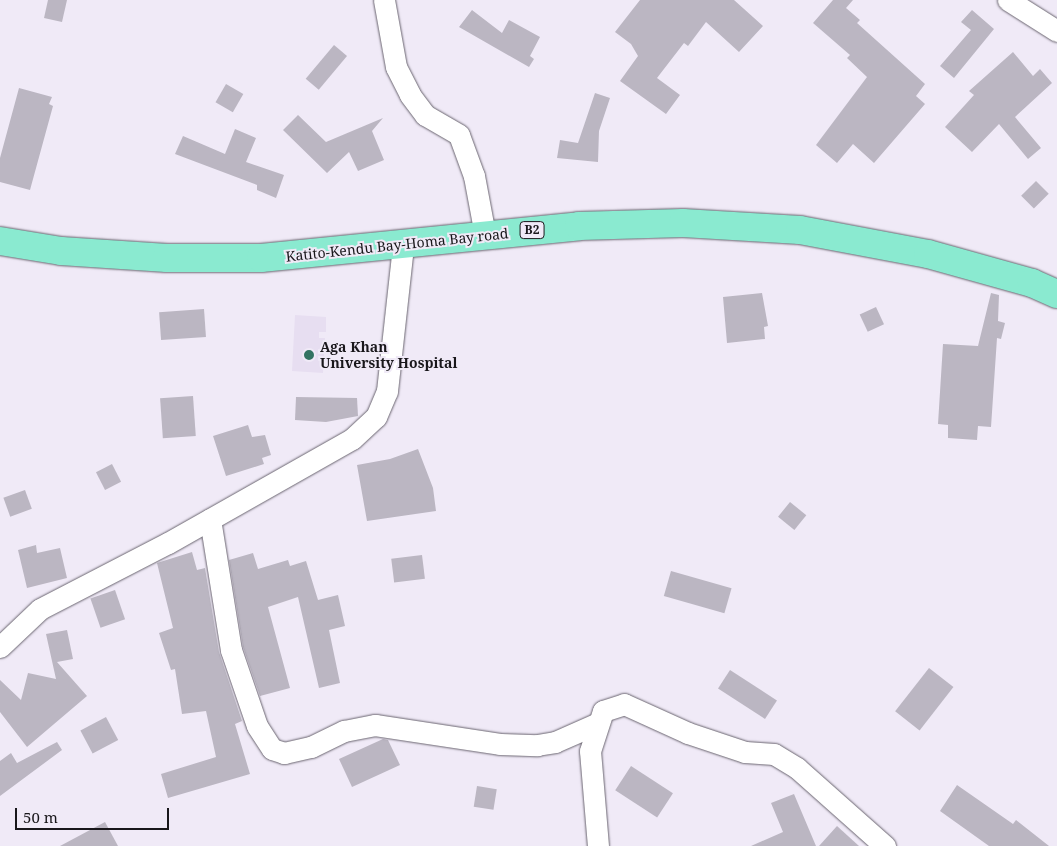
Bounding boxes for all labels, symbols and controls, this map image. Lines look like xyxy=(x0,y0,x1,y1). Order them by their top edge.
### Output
road number: B2 xyxy=(520,220,544,240)
street label: Katito-Kendu Bay-Homa Bay road xyxy=(285,225,509,265)
place label: Aga Khan University Hospital xyxy=(320,339,457,372)
marker: Aga Khan University Hospital xyxy=(302,348,316,362)
scale bar xyxy=(18,798,171,830)
text: 50 m xyxy=(23,807,58,827)

